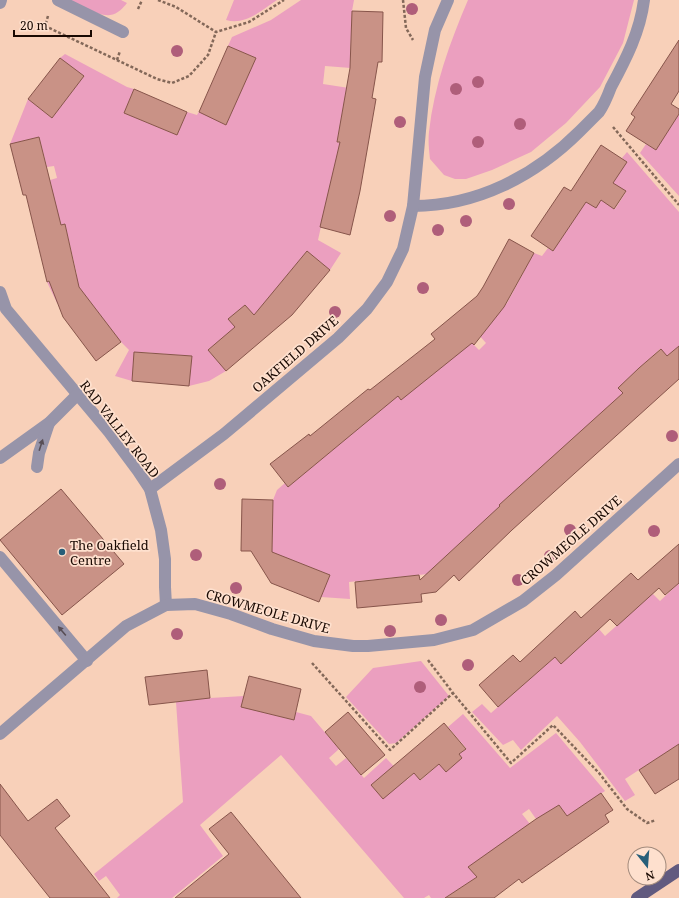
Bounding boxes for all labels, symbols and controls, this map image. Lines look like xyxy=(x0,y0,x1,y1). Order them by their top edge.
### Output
scale bar xyxy=(14,12,91,38)
text: 20 m xyxy=(20,17,48,34)
street label: OAKFIELD DRIVE xyxy=(248,312,342,396)
street label: RAD VALLEY ROAD xyxy=(76,376,164,482)
one-way arrow xyxy=(39,438,45,450)
street label: CROWMEOLE DRIVE xyxy=(517,491,625,589)
place label: The Oakfield Centre xyxy=(70,536,149,569)
marker: The Oakfield Centre xyxy=(57,547,67,557)
street label: CROWMEOLE DRIVE xyxy=(204,585,332,637)
one-way arrow xyxy=(57,625,66,636)
north arrow xyxy=(627,846,667,886)
text: N xyxy=(643,868,656,885)

